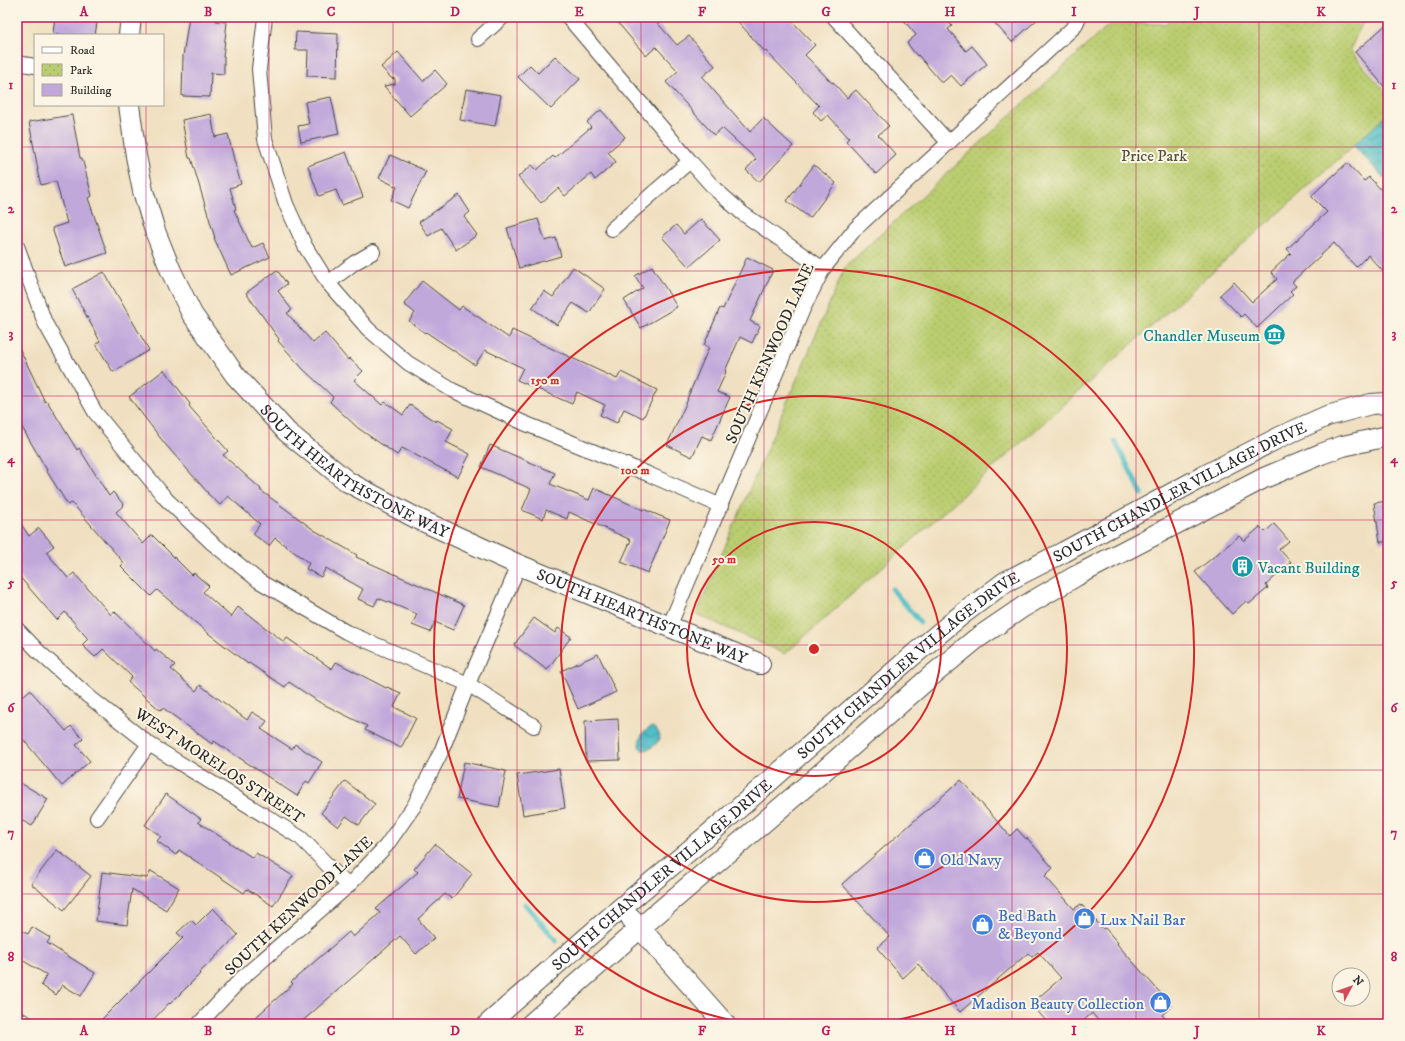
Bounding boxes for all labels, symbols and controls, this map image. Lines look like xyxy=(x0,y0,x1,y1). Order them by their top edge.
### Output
text: A xyxy=(79,4,89,20)
text: B xyxy=(204,4,212,20)
text: C xyxy=(327,4,336,20)
text: D xyxy=(450,4,460,20)
text: E xyxy=(574,4,584,20)
text: F xyxy=(698,4,707,20)
text: G xyxy=(821,4,831,20)
text: H xyxy=(945,4,956,20)
text: I xyxy=(1071,4,1077,20)
text: J xyxy=(1192,4,1200,21)
text: K xyxy=(1316,4,1326,20)
legend xyxy=(34,34,164,106)
text: Road xyxy=(70,43,95,58)
text: Park xyxy=(70,63,92,78)
text: 1 xyxy=(9,77,14,93)
text: 1 xyxy=(1392,77,1397,93)
text: Building xyxy=(70,83,111,98)
park label: Price Park xyxy=(1121,146,1187,166)
text: 2 xyxy=(8,201,15,217)
text: 2 xyxy=(1391,201,1398,217)
street label: SOUTH KENWOOD LANE xyxy=(721,260,819,447)
museum icon: Chandler Museum xyxy=(1262,322,1288,348)
text: 3 xyxy=(9,326,14,342)
place label: Chandler Museum xyxy=(1143,326,1260,346)
text: 3 xyxy=(1392,326,1397,342)
text: 150 m xyxy=(531,373,559,388)
street label: SOUTH HEARTHSTONE WAY xyxy=(256,400,453,543)
street label: SOUTH CHANDLER VILLAGE DRIVE xyxy=(1050,418,1310,567)
text: 4 xyxy=(6,451,15,468)
text: 4 xyxy=(1389,451,1398,468)
text: 100 m xyxy=(621,463,649,478)
text: 50 m xyxy=(711,552,736,567)
building icon: Vacant Building xyxy=(1230,554,1256,580)
place label: Vacant Building xyxy=(1257,558,1360,578)
street label: SOUTH HEARTHSTONE WAY xyxy=(534,564,751,669)
street label: SOUTH CHANDLER VILLAGE DRIVE xyxy=(793,567,1023,763)
text: 5 xyxy=(7,575,15,591)
text: 5 xyxy=(1390,575,1398,591)
centre of rings xyxy=(807,642,821,656)
text: 6 xyxy=(8,700,16,716)
text: 6 xyxy=(1391,700,1399,716)
street label: WEST MORELOS STREET xyxy=(130,703,308,828)
street label: SOUTH CHANDLER VILLAGE DRIVE xyxy=(548,775,776,975)
text: 7 xyxy=(8,825,15,841)
text: 7 xyxy=(1391,825,1398,841)
street label: SOUTH KENWOOD LANE xyxy=(220,832,377,980)
shop icon: Old Navy xyxy=(912,846,938,872)
place label: Old Navy xyxy=(940,850,1002,870)
place label: Bed Bath & Beyond xyxy=(998,906,1062,944)
shop icon: Lux Nail Bar xyxy=(1071,906,1097,932)
place label: Lux Nail Bar xyxy=(1100,910,1185,930)
shop icon: Bed Bath & Beyond xyxy=(970,911,996,937)
text: 8 xyxy=(8,949,15,965)
text: 8 xyxy=(1391,949,1398,965)
north arrow xyxy=(1331,967,1371,1007)
text: N xyxy=(1350,973,1366,989)
shop icon: Madison Beauty Collection xyxy=(1147,990,1173,1016)
place label: Madison Beauty Collection xyxy=(971,994,1145,1014)
text: A xyxy=(79,1023,89,1039)
text: B xyxy=(204,1023,212,1039)
text: C xyxy=(327,1023,336,1039)
text: D xyxy=(450,1023,460,1039)
text: E xyxy=(574,1023,584,1039)
text: F xyxy=(698,1023,707,1039)
text: G xyxy=(821,1023,831,1039)
text: H xyxy=(945,1023,956,1039)
text: I xyxy=(1071,1023,1077,1039)
text: J xyxy=(1192,1023,1200,1040)
text: K xyxy=(1316,1023,1326,1039)

